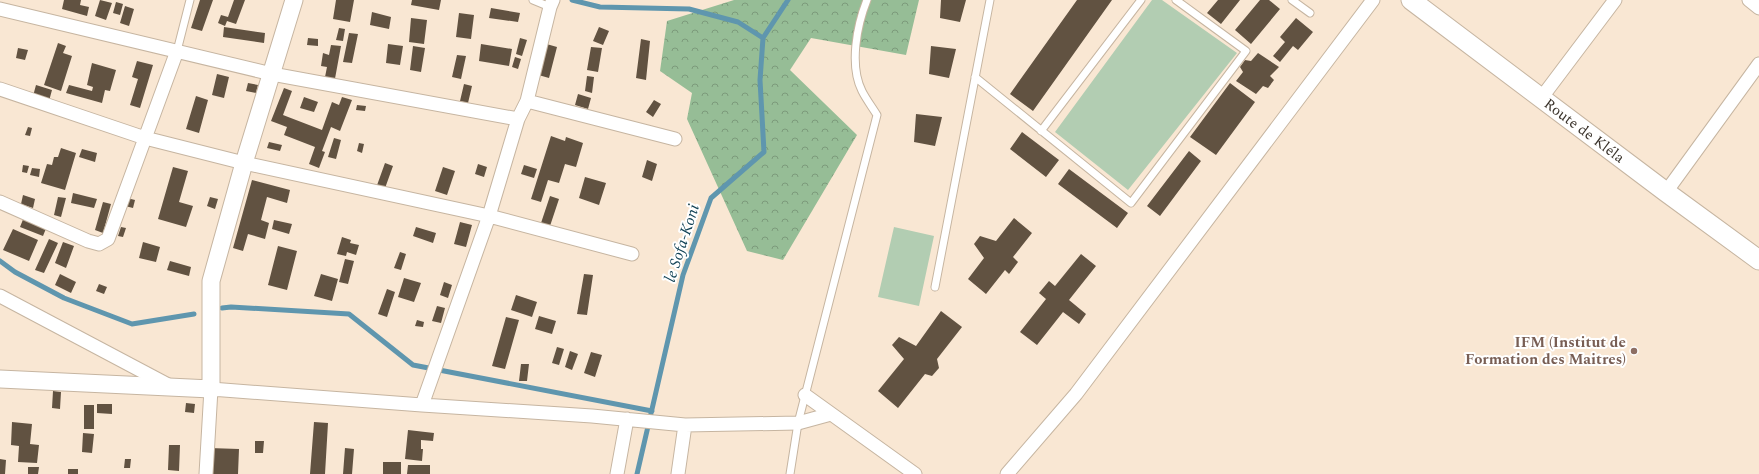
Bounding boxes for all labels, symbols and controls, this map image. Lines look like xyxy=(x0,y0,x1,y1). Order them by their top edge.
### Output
street label: Route de Kléla xyxy=(1539,92,1630,169)
water label: le Sofa-Koni xyxy=(658,201,706,285)
place label: IFM (Institut de Formation des Maitres) xyxy=(1465,331,1626,371)
marker: IFM (Institut de Formation des Maitres) xyxy=(1629,346,1639,356)

